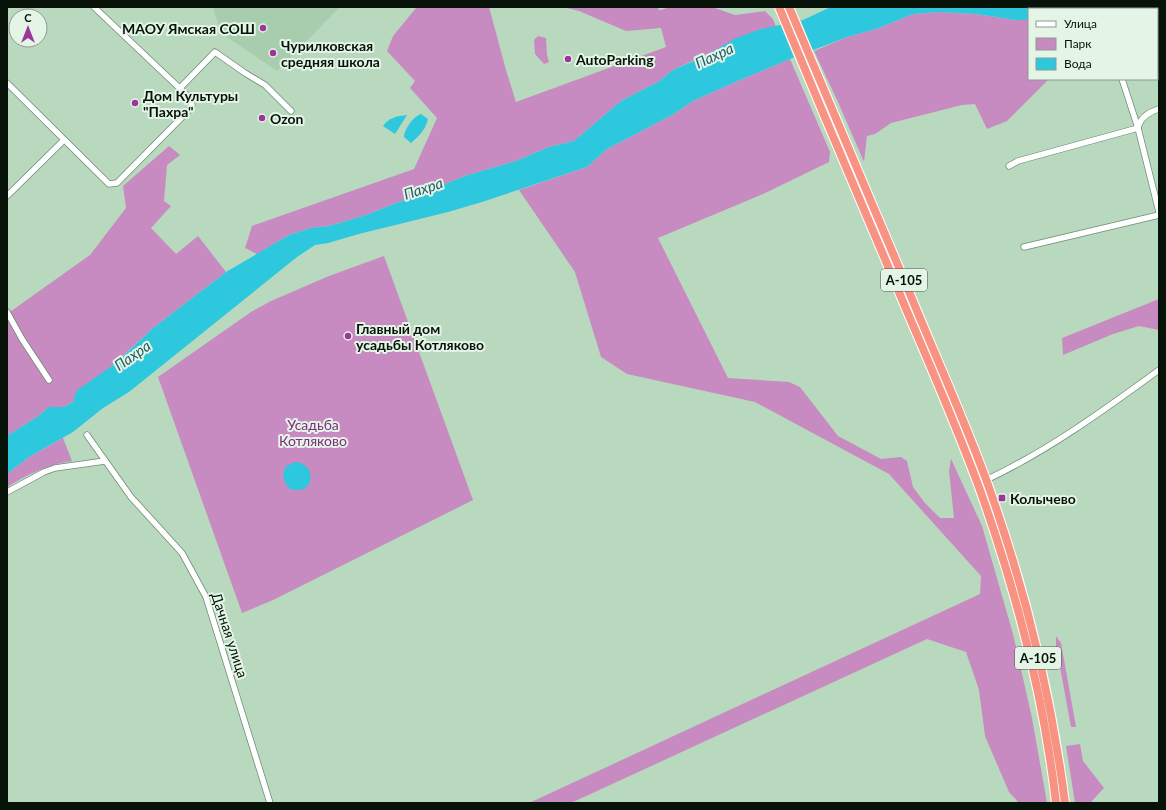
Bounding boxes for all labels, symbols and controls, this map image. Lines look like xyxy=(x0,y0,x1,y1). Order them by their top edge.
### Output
north arrow xyxy=(8,8,48,48)
legend xyxy=(1028,8,1158,80)
text: С xyxy=(24,11,32,24)
text: Улица xyxy=(1064,16,1097,31)
place label: МАОУ Ямская СОШ xyxy=(122,20,255,37)
marker: МАОУ Ямская СОШ xyxy=(258,23,268,33)
text: Парк xyxy=(1064,36,1092,51)
place label: Чурилковская средняя школа xyxy=(281,37,380,70)
water label: Пахра xyxy=(692,38,736,72)
marker: Чурилковская средняя школа xyxy=(268,48,278,58)
place label: AutoParking xyxy=(575,51,654,68)
marker: AutoParking xyxy=(563,54,573,64)
text: Вода xyxy=(1064,56,1092,71)
place label: Дом Культуры "Пахра" xyxy=(143,87,238,120)
marker: Дом Культуры "Пахра" xyxy=(130,98,140,108)
place label: Ozon xyxy=(270,110,304,127)
marker: Ozon xyxy=(257,113,267,123)
water label: Пахра xyxy=(401,173,445,203)
road number: А-105 xyxy=(881,269,927,291)
place label: Главный дом усадьбы Котляково xyxy=(356,320,484,353)
marker: Главный дом усадьбы Котляково xyxy=(343,331,353,341)
water label: Пахра xyxy=(110,336,154,374)
park label: Усадьба Котляково xyxy=(279,416,347,449)
place label: Колычево xyxy=(1010,490,1076,507)
marker: Колычево xyxy=(997,493,1007,503)
street label: Дачная улица xyxy=(208,590,252,680)
road number: А-105 xyxy=(1015,647,1061,669)

